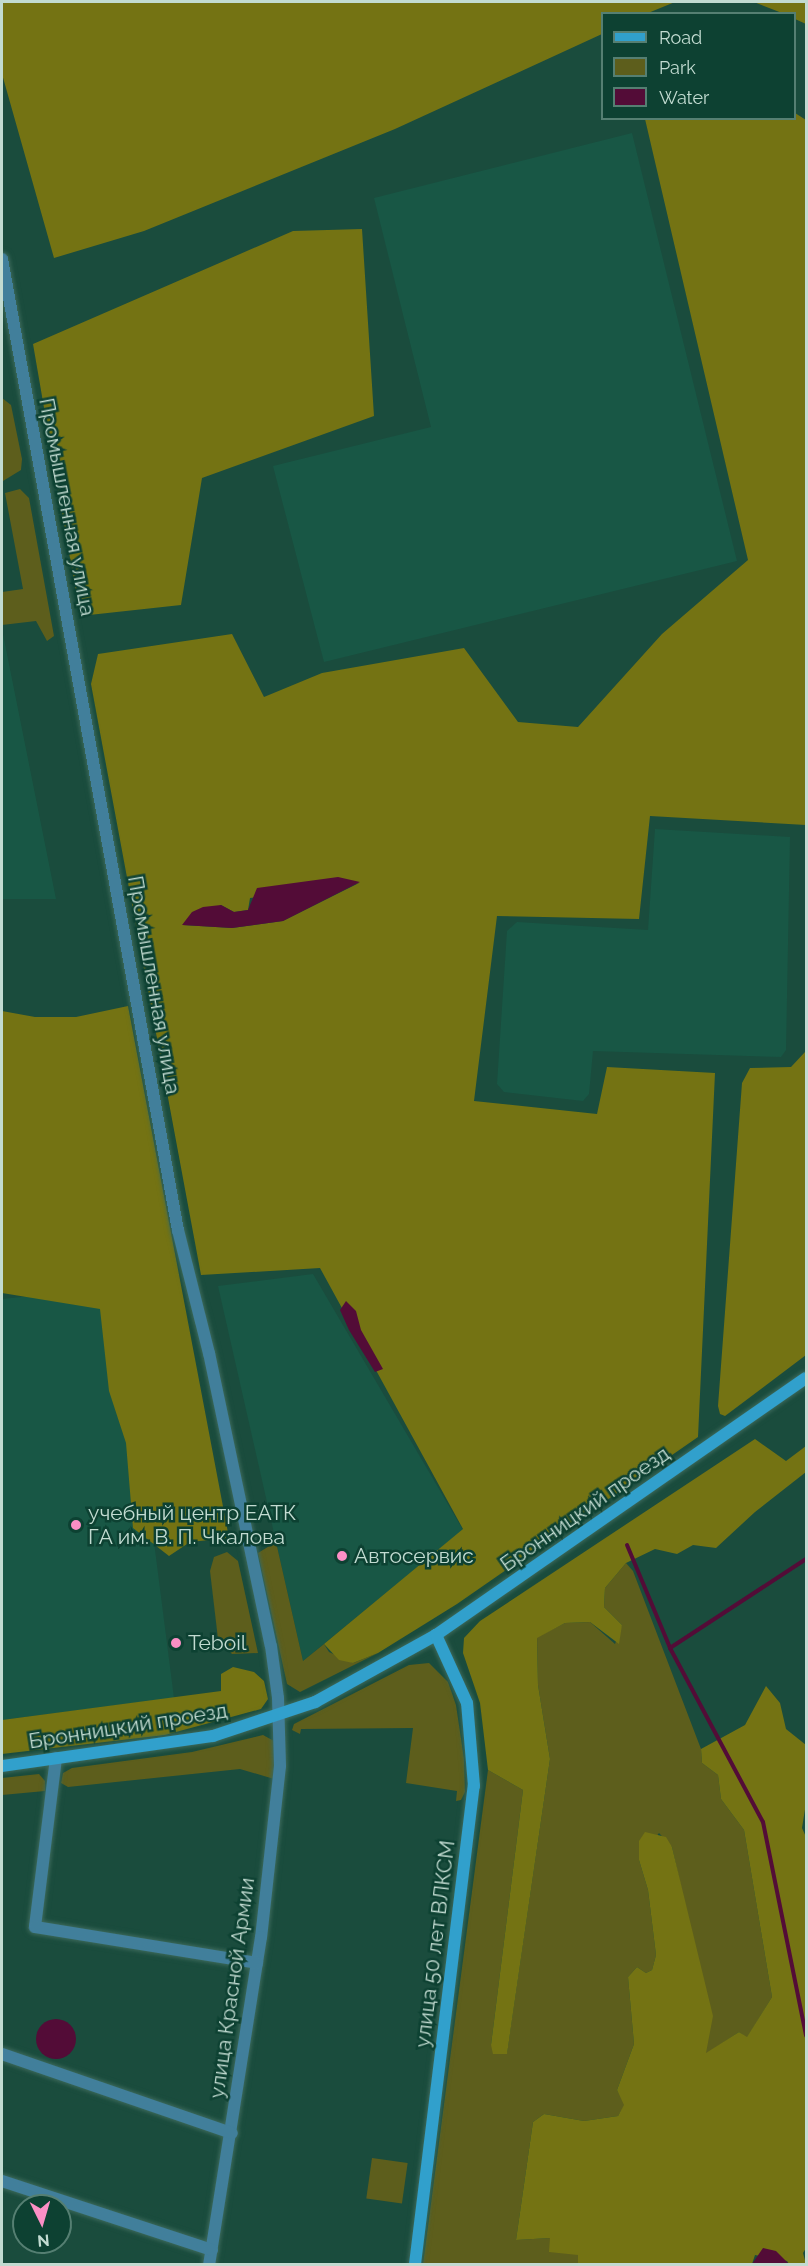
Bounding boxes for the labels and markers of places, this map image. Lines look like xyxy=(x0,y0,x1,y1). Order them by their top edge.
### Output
place label: учебный центр ЕАТК ГА им. В. П. Чкалова xyxy=(88,1500,296,1550)
marker: учебный центр ЕАТК ГА им. В. П. Чкалова xyxy=(69,1518,83,1532)
place label: Автосервис xyxy=(354,1543,474,1569)
marker: Автосервис xyxy=(335,1549,349,1563)
place label: Teboil xyxy=(188,1630,247,1656)
marker: Teboil xyxy=(169,1636,183,1650)

